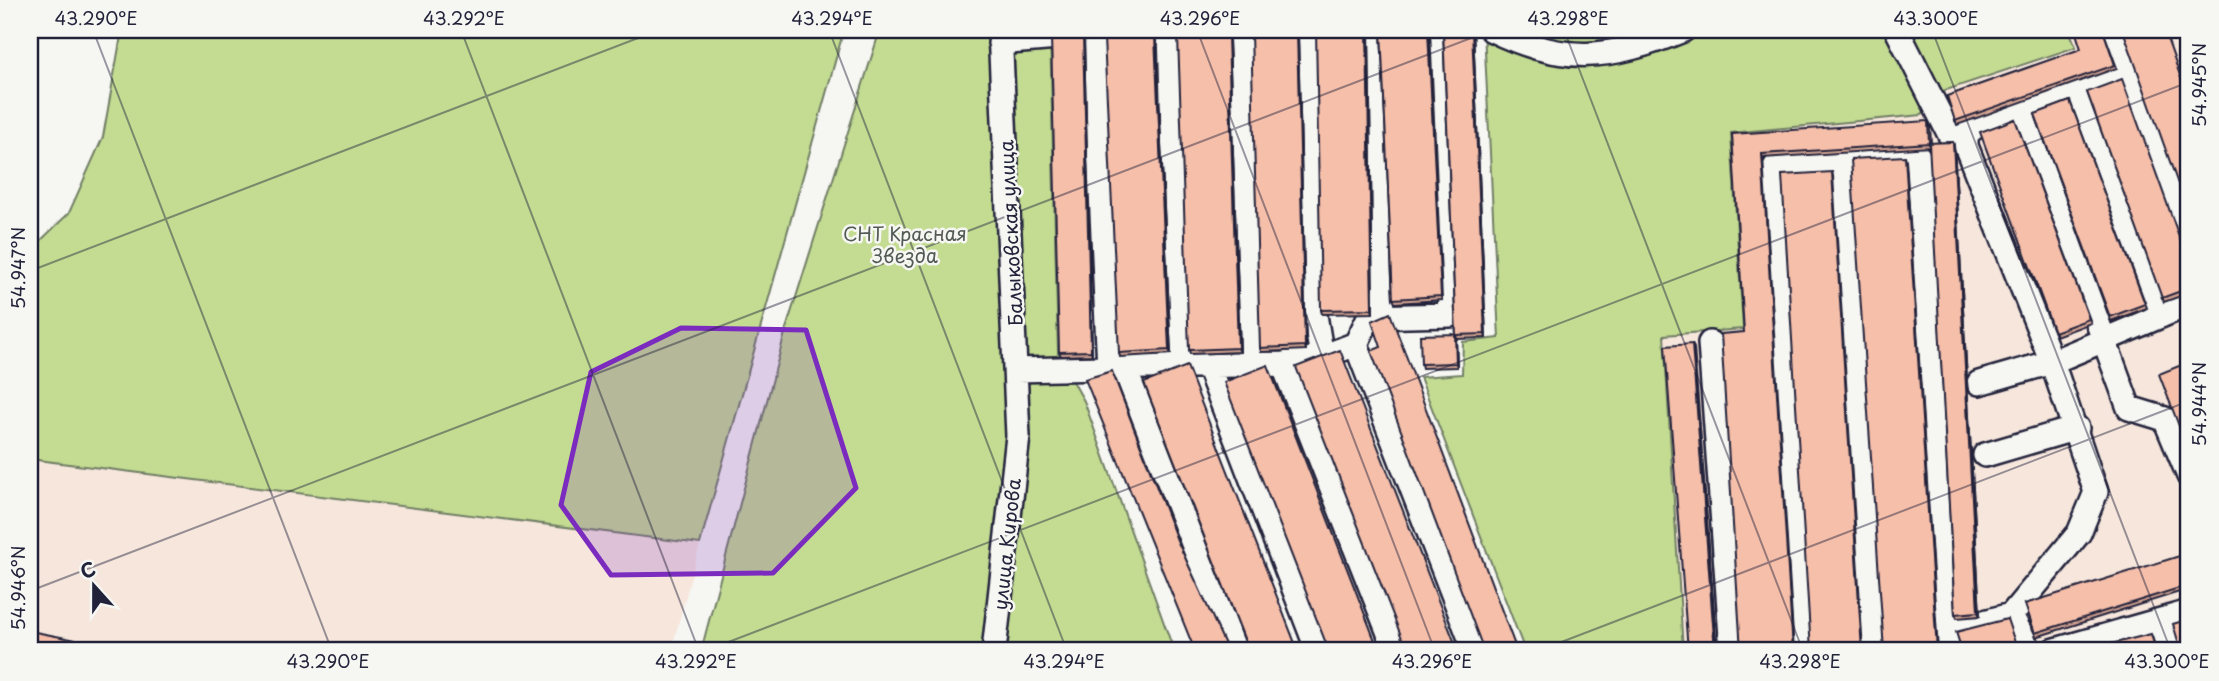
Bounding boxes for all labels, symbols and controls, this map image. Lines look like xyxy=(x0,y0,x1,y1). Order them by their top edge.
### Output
text: 43.290°E xyxy=(55,4,137,31)
text: 43.292°E xyxy=(423,4,505,31)
text: 43.294°E xyxy=(791,4,873,31)
text: 43.296°E xyxy=(1160,4,1240,31)
text: 43.298°E xyxy=(1527,4,1609,31)
text: 43.300°E xyxy=(1893,4,1979,31)
text: 54.945°N xyxy=(2185,43,2212,127)
street label: Балыковская улица xyxy=(991,139,1029,327)
park label: СНТ Красная Звезда xyxy=(843,219,967,269)
text: 54.947°N xyxy=(4,227,31,309)
text: 54.944°N xyxy=(2185,362,2212,446)
street label: улица Кирова xyxy=(985,477,1027,611)
text: 54.946°N xyxy=(4,545,31,631)
north arrow xyxy=(60,552,130,622)
text: С xyxy=(76,554,99,585)
text: 43.290°E xyxy=(287,647,369,674)
text: 43.292°E xyxy=(655,647,737,674)
text: 43.294°E xyxy=(1023,647,1105,674)
text: 43.296°E xyxy=(1392,647,1472,674)
text: 43.298°E xyxy=(1759,647,1841,674)
text: 43.300°E xyxy=(2124,647,2210,674)

